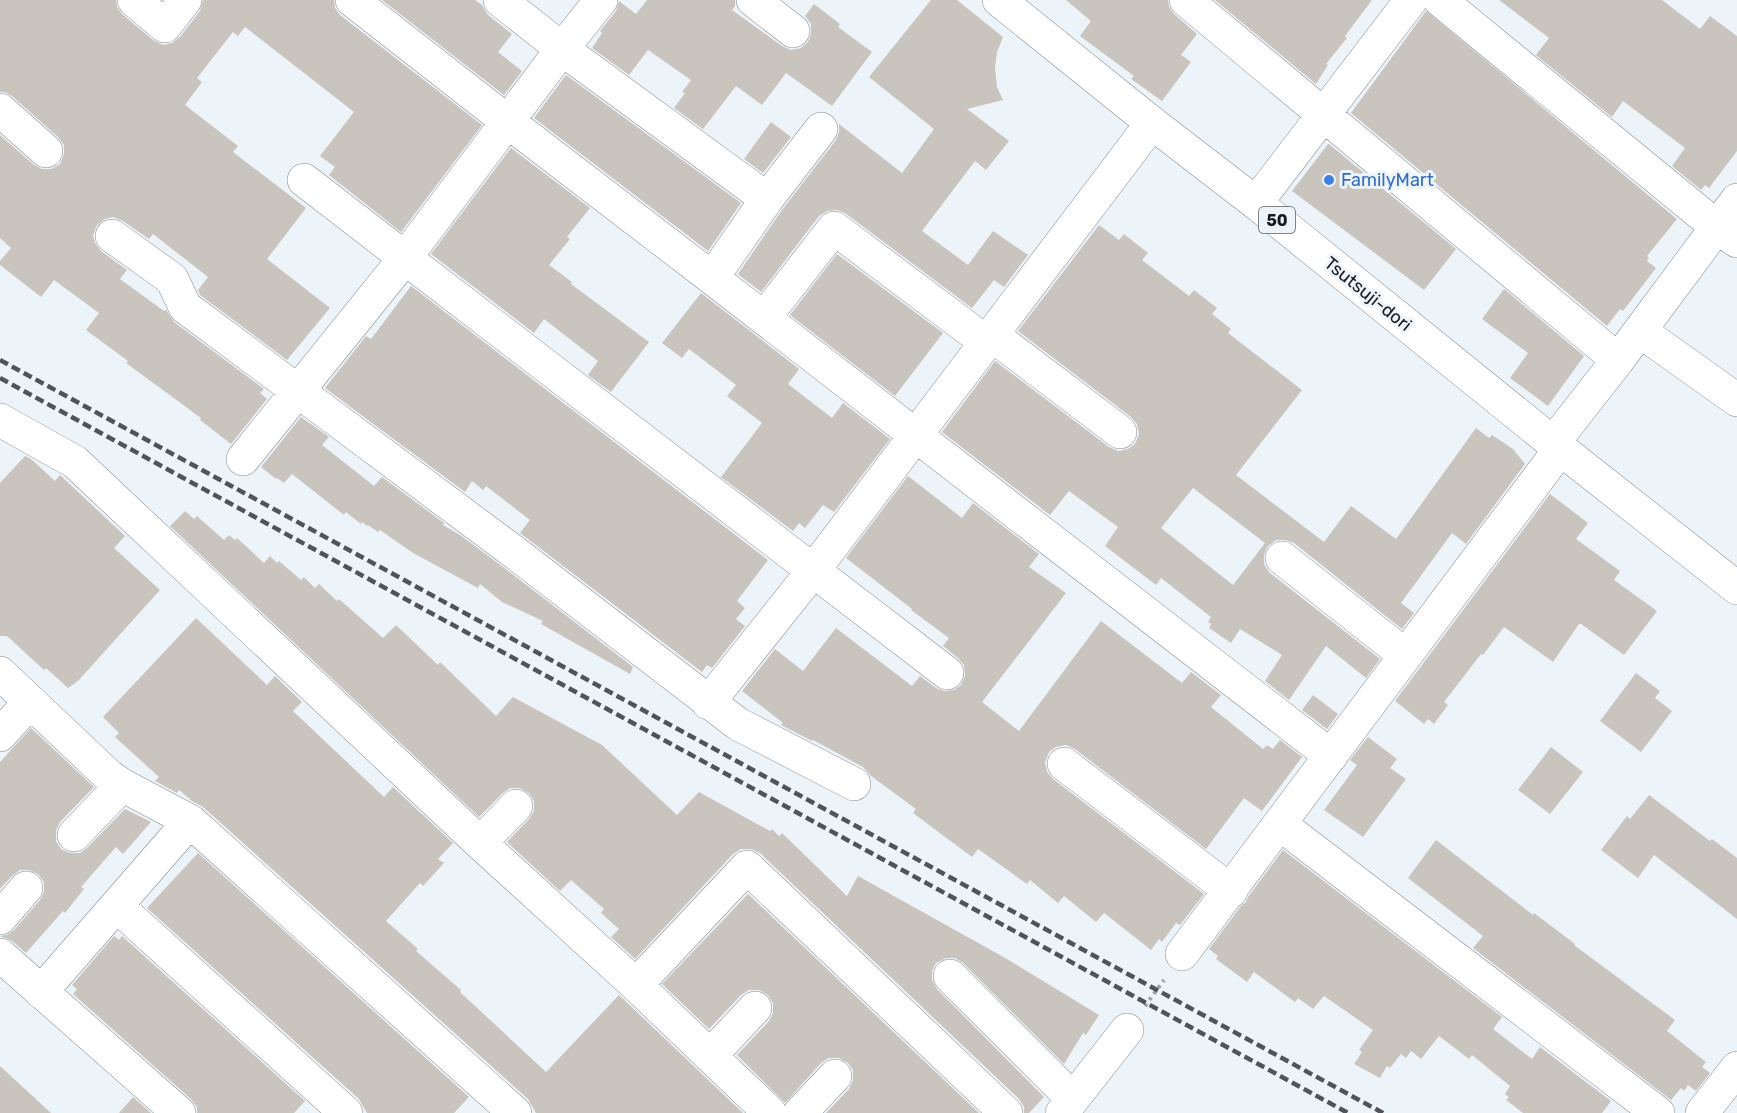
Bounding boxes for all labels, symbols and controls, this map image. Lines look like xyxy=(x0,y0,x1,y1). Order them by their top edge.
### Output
place label: FamilyMart xyxy=(1341,169,1434,191)
marker: FamilyMart xyxy=(1322,173,1336,187)
road number: 50 xyxy=(1259,207,1295,233)
street label: Tsutsuji-dori xyxy=(1320,252,1416,336)

